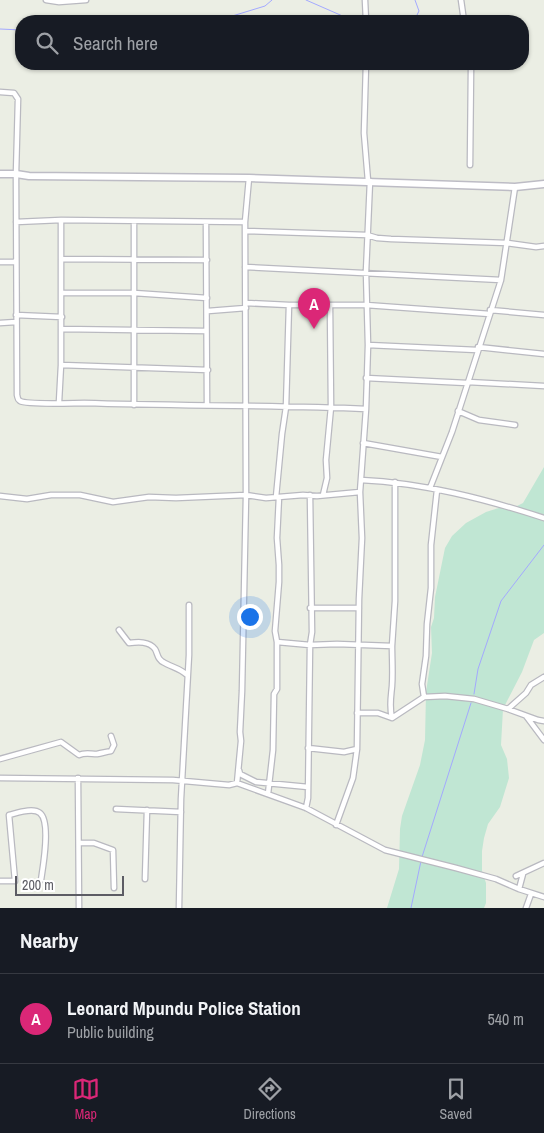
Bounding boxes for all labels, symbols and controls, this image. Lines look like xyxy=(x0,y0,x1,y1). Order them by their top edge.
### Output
search box xyxy=(15,15,529,70)
icon: search xyxy=(33,29,61,57)
text: Search here xyxy=(73,30,158,56)
pin: A xyxy=(298,288,330,329)
your location xyxy=(237,604,263,630)
scale bar xyxy=(15,873,124,896)
text: 200 m xyxy=(22,876,54,894)
text: Nearby xyxy=(20,926,78,955)
text: Leonard Mpundu Police Station xyxy=(67,995,301,1021)
text: A xyxy=(31,1008,41,1030)
text: 540 m xyxy=(488,1008,524,1030)
text: Public building xyxy=(67,1021,154,1043)
tab: Map xyxy=(72,1075,100,1123)
tab: Directions xyxy=(244,1075,296,1123)
tab: Saved xyxy=(440,1075,472,1123)

